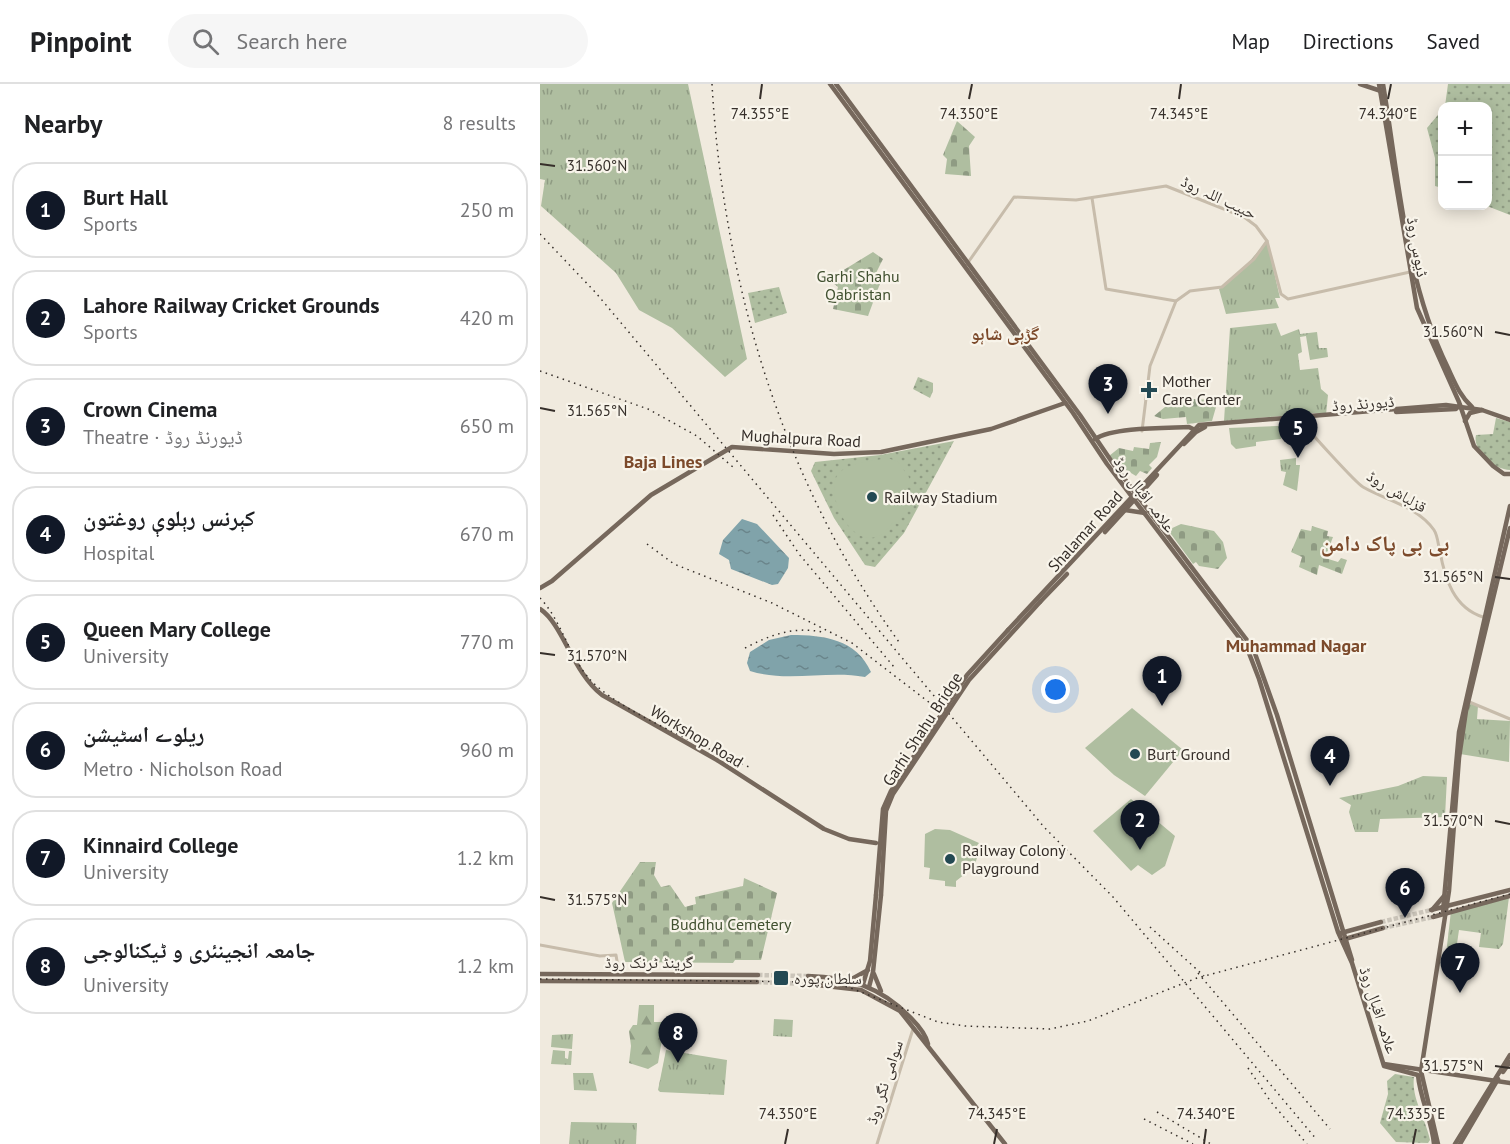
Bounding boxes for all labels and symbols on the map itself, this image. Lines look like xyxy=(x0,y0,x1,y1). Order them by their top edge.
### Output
text: 74.355°E xyxy=(731,104,789,123)
text: 74.350°E xyxy=(940,104,998,123)
text: 74.345°E xyxy=(1150,104,1208,123)
text: 74.340°E xyxy=(1359,104,1417,123)
text: 31.560°N xyxy=(567,156,627,175)
street label: حبیب اللہ روڈ xyxy=(1178,171,1260,223)
street label: ڈیوس روڈ xyxy=(1402,216,1433,279)
park label: Garhi Shahu Qabristan xyxy=(816,266,900,304)
district label: گڑہی شاہو xyxy=(971,322,1039,345)
text: 31.560°N xyxy=(1423,322,1483,341)
pin: 3 xyxy=(1088,364,1128,414)
place label: Mother Care Center xyxy=(1162,371,1241,409)
marker: Mother Care Center xyxy=(1140,381,1158,399)
street label: ڈیورنڈ روڈ xyxy=(1331,391,1395,415)
text: 31.565°N xyxy=(567,401,627,420)
pin: 5 xyxy=(1278,408,1317,458)
street label: Mughalpura Road xyxy=(741,425,861,451)
district label: Baja Lines xyxy=(624,450,703,473)
street label: علامہ اقبال روڈ xyxy=(1109,452,1180,537)
street label: قزلباش روڈ xyxy=(1363,465,1430,517)
street label: Shalamar Road xyxy=(1043,486,1127,576)
place label: Railway Stadium xyxy=(884,487,997,507)
marker: Railway Stadium xyxy=(865,490,879,504)
district label: بی بی پاک دامن xyxy=(1321,529,1449,557)
text: 31.565°N xyxy=(1423,567,1483,586)
district label: Muhammad Nagar xyxy=(1226,634,1367,657)
text: 31.570°N xyxy=(567,646,627,665)
pin: 1 xyxy=(1142,656,1182,706)
street label: Garhi Shahu Bridge xyxy=(878,668,966,790)
your location xyxy=(1041,675,1070,704)
street label: Workshop Road xyxy=(647,700,747,772)
pin: 4 xyxy=(1310,736,1350,786)
place label: Burt Ground xyxy=(1147,744,1230,764)
marker: Burt Ground xyxy=(1128,747,1142,761)
pin: 2 xyxy=(1120,800,1160,850)
text: 31.570°N xyxy=(1423,811,1483,830)
place label: Railway Colony Playground xyxy=(962,840,1066,878)
marker: Railway Colony Playground xyxy=(943,852,957,866)
pin: 6 xyxy=(1386,868,1424,918)
text: 31.575°N xyxy=(567,890,627,909)
park label: Buddhu Cemetery xyxy=(671,914,792,934)
pin: 7 xyxy=(1440,944,1480,993)
street label: گرینڈ ٹرنک روڈ xyxy=(605,952,694,972)
street label: علامہ اقبال روڈ xyxy=(1355,964,1402,1056)
place label: سلطان پورہ xyxy=(794,968,862,989)
marker: سلطان پورہ xyxy=(772,969,790,987)
pin: 8 xyxy=(658,1014,698,1063)
street label: سوامی نگر روڈ xyxy=(861,1037,908,1127)
text: 31.575°N xyxy=(1423,1056,1483,1075)
text: 74.350°E xyxy=(759,1104,817,1123)
text: 74.345°E xyxy=(968,1104,1026,1123)
text: 74.340°E xyxy=(1177,1104,1235,1123)
text: 74.335°E xyxy=(1387,1104,1445,1123)

